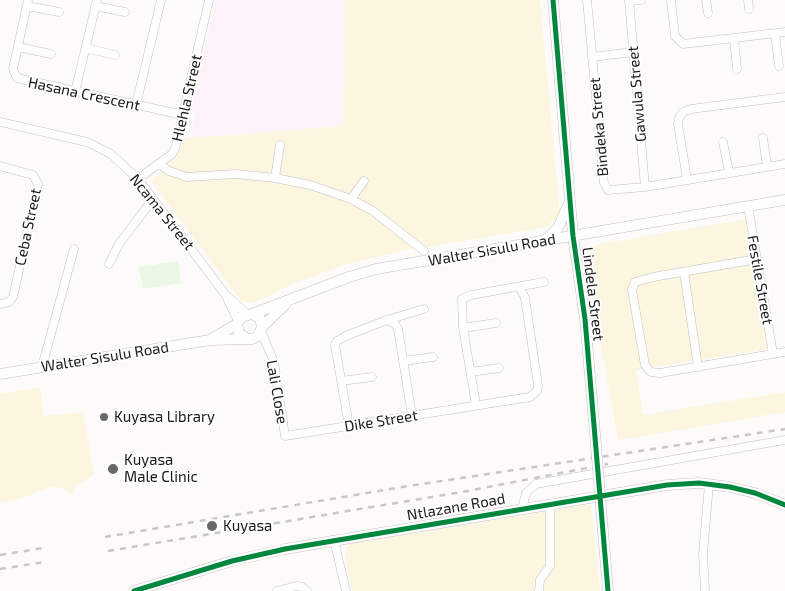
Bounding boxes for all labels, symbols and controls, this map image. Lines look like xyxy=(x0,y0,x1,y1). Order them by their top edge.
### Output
street label: Gawula Street xyxy=(624,45,650,143)
street label: Hlehla Street xyxy=(168,53,206,143)
street label: Hasana Crescent xyxy=(26,73,142,115)
street label: Bindeka Street xyxy=(586,77,612,177)
street label: Ncama Street xyxy=(126,170,198,254)
street label: Ceba Street xyxy=(11,187,45,267)
street label: Walter Sisulu Road xyxy=(427,230,557,270)
street label: Festile Street xyxy=(743,234,777,326)
street label: Lindela Street xyxy=(578,246,608,342)
street label: Walter Sisulu Road xyxy=(40,338,170,376)
street label: Lali Close xyxy=(263,359,291,425)
street label: Dike Street xyxy=(343,406,419,436)
place label: Kuyasa Library xyxy=(114,408,215,426)
marker: Kuyasa Library xyxy=(98,411,110,423)
place label: Kuyasa Male Clinic xyxy=(124,451,198,486)
marker: Kuyasa Male Clinic xyxy=(106,462,120,476)
street label: Ntlazane Road xyxy=(405,489,507,525)
place label: Kuyasa xyxy=(223,517,272,535)
marker: Kuyasa xyxy=(205,519,219,533)

